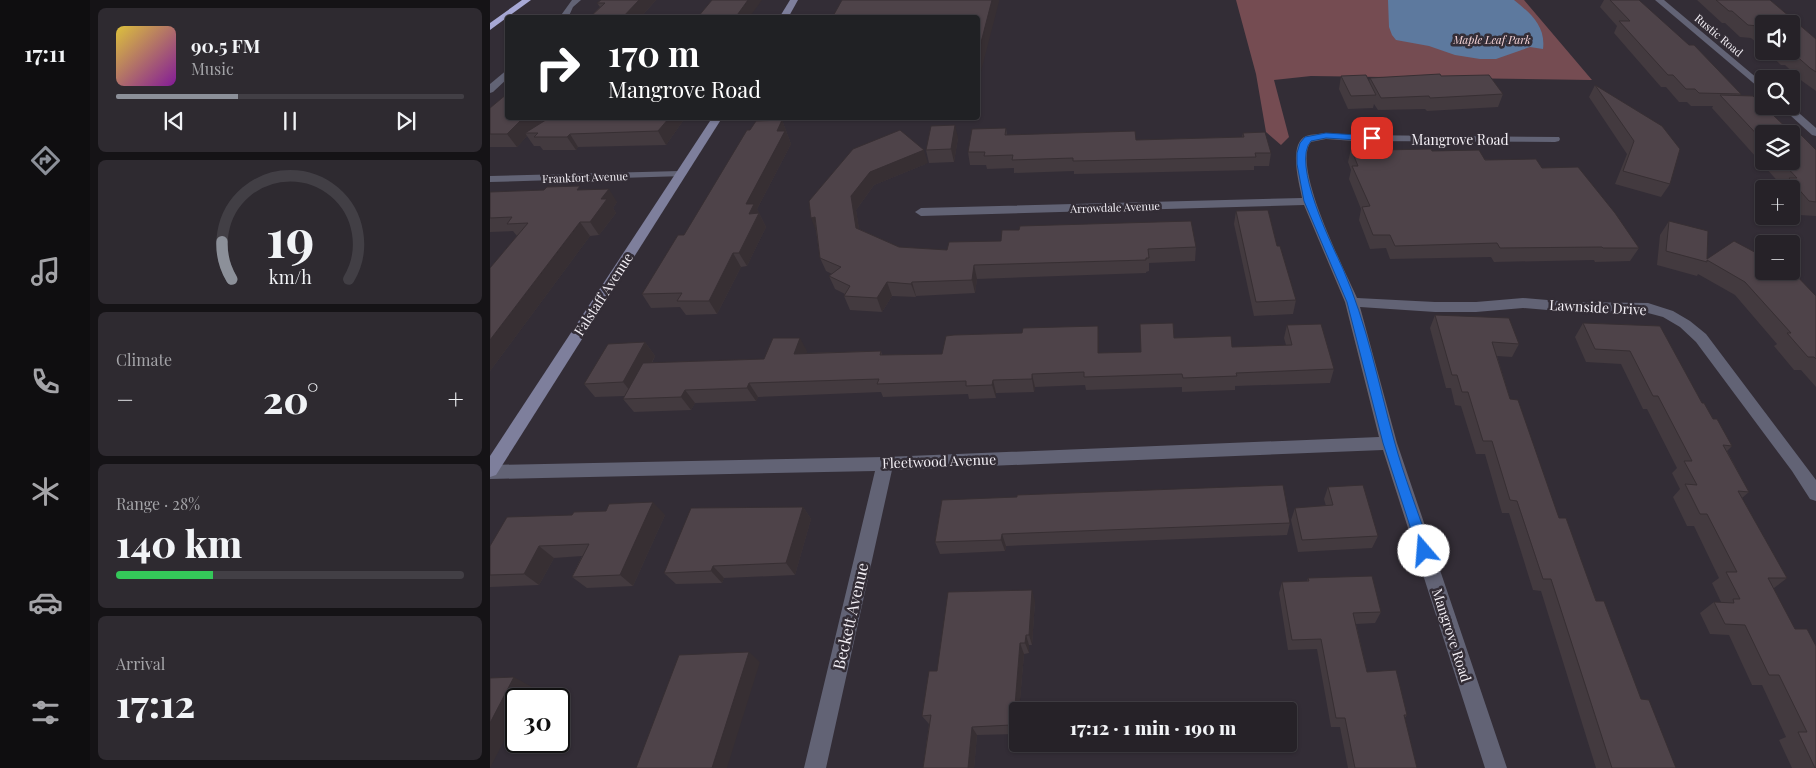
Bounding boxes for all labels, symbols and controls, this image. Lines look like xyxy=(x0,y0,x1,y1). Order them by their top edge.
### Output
street label: Rustic Road xyxy=(1692,10,1747,60)
map controls xyxy=(1755,15,1800,280)
button: sound xyxy=(1755,15,1800,60)
text: 170 m xyxy=(608,29,700,76)
text: 90.5 FM xyxy=(191,32,260,58)
park label: Maple Leaf Park xyxy=(1452,32,1531,47)
icon: right xyxy=(525,35,590,100)
text: 17:11 xyxy=(24,38,66,68)
text: Music xyxy=(191,58,234,79)
button: search xyxy=(1755,70,1800,115)
text: Mangrove Road xyxy=(608,74,761,104)
icon: previous xyxy=(160,107,188,135)
icon: pause xyxy=(276,107,304,135)
icon: next xyxy=(392,107,420,135)
pin xyxy=(1351,117,1393,159)
icon: arrive xyxy=(1358,124,1386,152)
button: layers xyxy=(1755,125,1800,170)
street label: Mangrove Road xyxy=(1411,130,1509,149)
icon: directions xyxy=(28,143,63,178)
street label: Frankfort Avenue xyxy=(542,168,629,186)
button: + xyxy=(1755,180,1800,225)
street label: Arrowdale Avenue xyxy=(1069,198,1161,216)
text: 19 xyxy=(266,202,314,271)
button: − xyxy=(1755,235,1800,280)
street label: Falstaff Avenue xyxy=(569,249,637,339)
icon: music xyxy=(28,254,63,289)
text: km/h xyxy=(269,265,312,288)
street label: Lawnside Drive xyxy=(1549,295,1647,319)
text: Climate xyxy=(116,349,172,370)
icon: phone xyxy=(28,364,63,399)
text: 20° xyxy=(263,373,319,424)
text: − xyxy=(116,380,134,417)
text: + xyxy=(448,380,464,417)
street label: Fleetwood Avenue xyxy=(882,450,996,472)
icon: climate xyxy=(28,474,63,509)
text: Range · 28% xyxy=(116,493,200,514)
text: 140 km xyxy=(116,517,242,568)
position arrow xyxy=(1397,524,1449,576)
street label: Beckett Avenue xyxy=(828,561,872,671)
icon: car xyxy=(28,585,63,620)
street label: Mangrove Road xyxy=(1428,586,1476,684)
text: Arrival xyxy=(116,653,165,674)
text: 17:12 xyxy=(116,677,195,728)
speed limit sign: 30 xyxy=(505,688,570,753)
icon: filters xyxy=(28,695,63,730)
text: 17:12 · 1 min · 190 m xyxy=(1070,714,1236,740)

